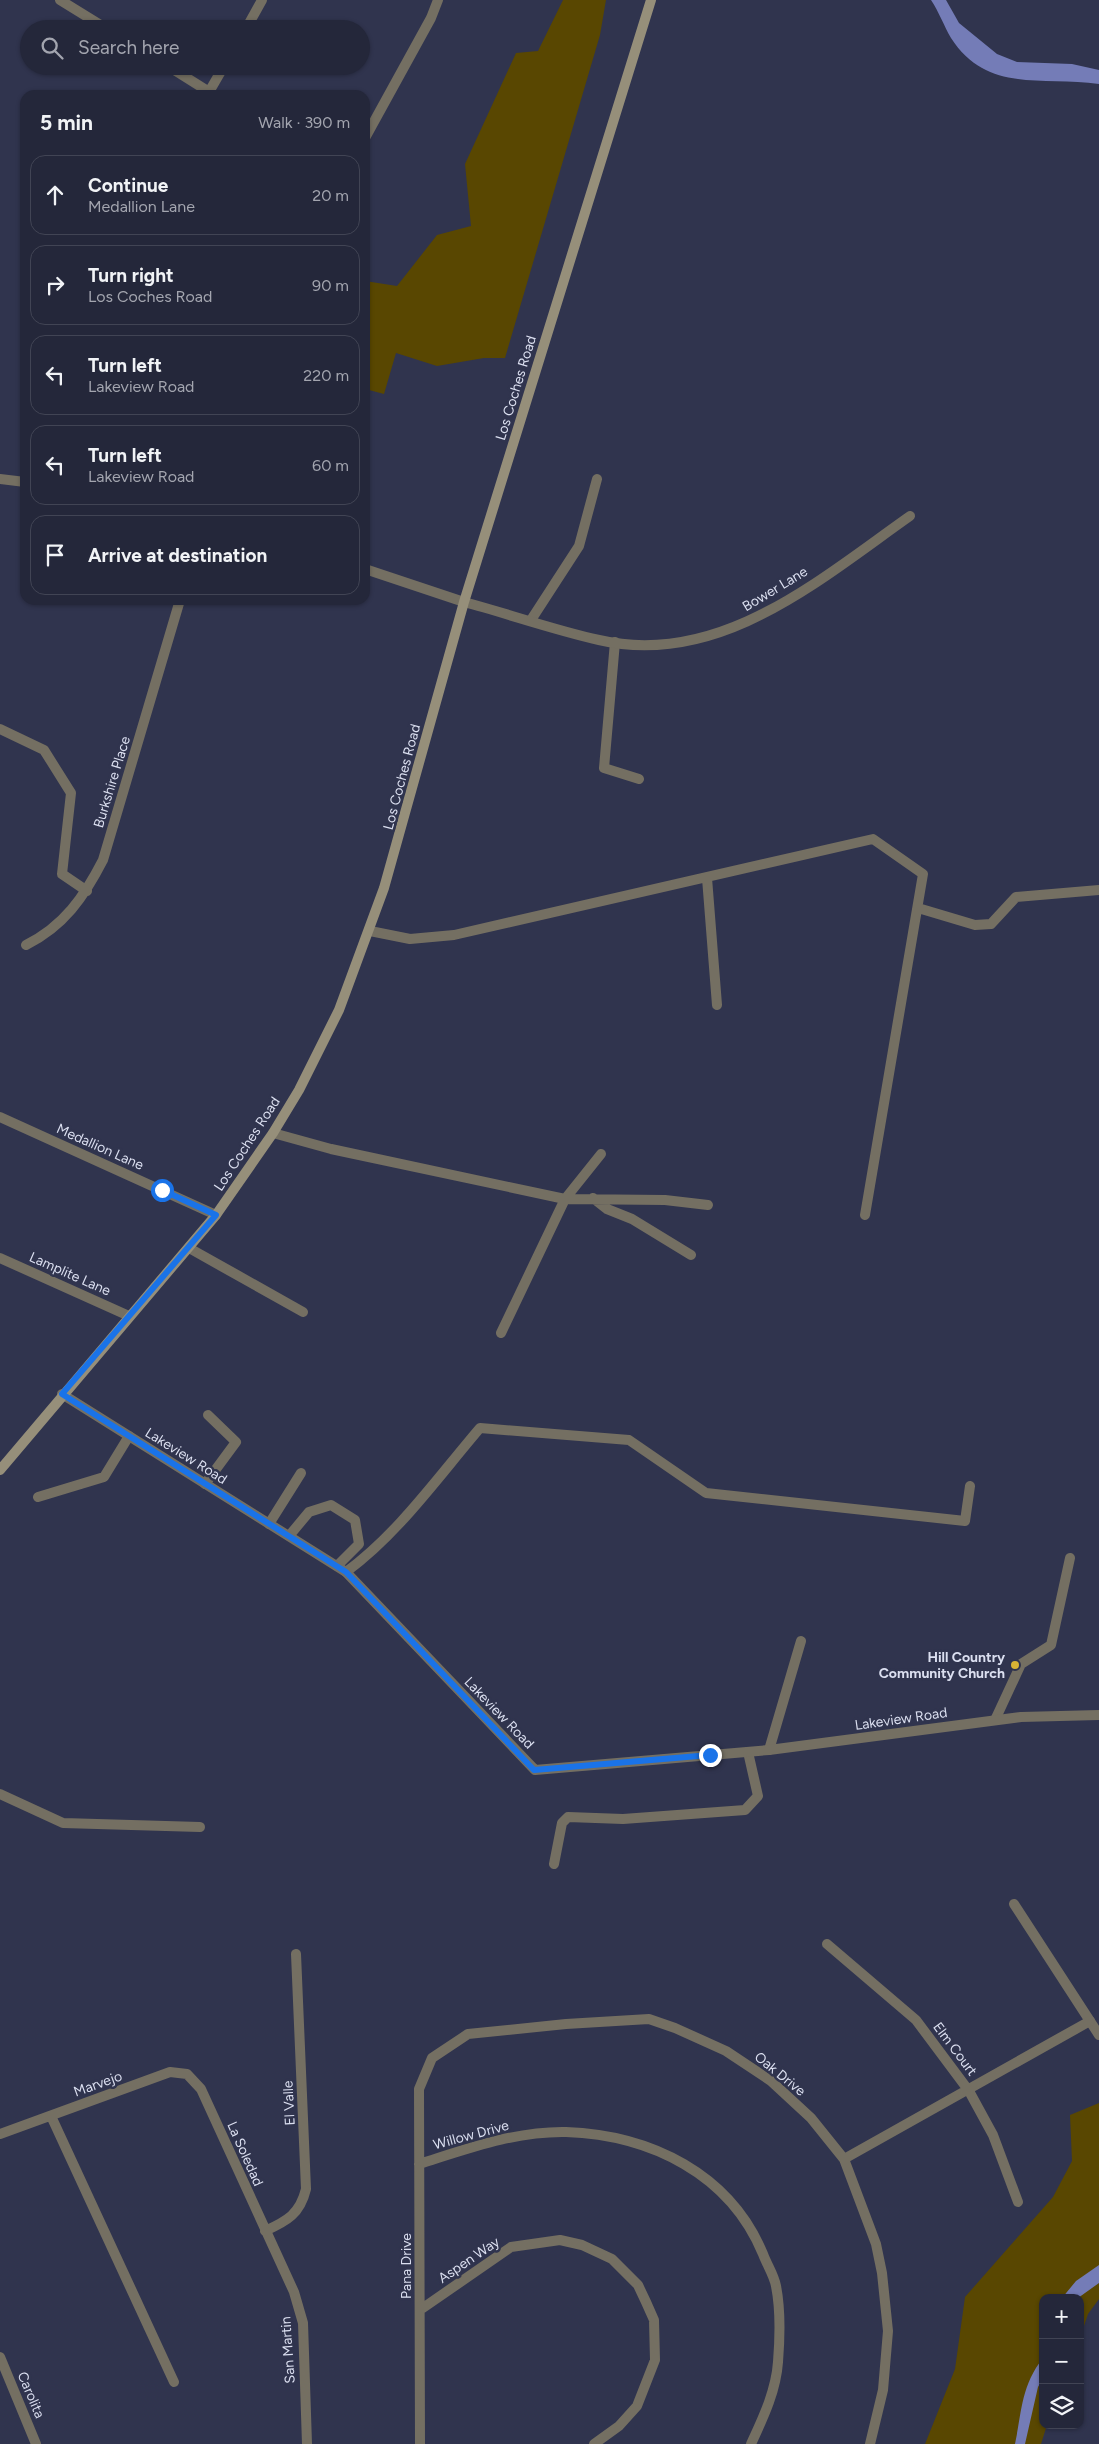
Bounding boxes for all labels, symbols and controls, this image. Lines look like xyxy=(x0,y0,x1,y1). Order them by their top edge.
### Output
search box xyxy=(20,20,370,75)
icon: search xyxy=(38,34,66,62)
text: Search here xyxy=(78,36,180,59)
text: 5 min xyxy=(40,110,93,135)
text: Walk · 390 m xyxy=(258,113,350,132)
text: Continue xyxy=(88,174,168,197)
icon: ahead xyxy=(41,181,69,209)
text: 20 m xyxy=(312,186,349,205)
text: Medallion Lane xyxy=(88,197,195,216)
text: Turn right xyxy=(88,264,174,287)
icon: right xyxy=(41,271,69,299)
text: 90 m xyxy=(312,276,349,295)
text: Los Coches Road xyxy=(88,287,212,306)
street label: Los Coches Road xyxy=(492,333,540,443)
text: Turn left xyxy=(88,354,162,377)
icon: left xyxy=(41,361,69,389)
text: 220 m xyxy=(303,366,349,385)
text: Lakeview Road xyxy=(88,377,194,396)
text: Turn left xyxy=(88,444,162,467)
icon: left xyxy=(41,451,69,479)
text: 60 m xyxy=(312,456,349,475)
text: Lakeview Road xyxy=(88,467,194,486)
icon: arrive xyxy=(41,541,69,569)
text: Arrive at destination xyxy=(88,544,267,567)
street label: Bower Lane xyxy=(739,563,811,615)
street label: Los Coches Road xyxy=(380,722,424,832)
street label: Burkshire Place xyxy=(90,734,134,830)
street label: Los Coches Road xyxy=(210,1094,284,1194)
street label: Medallion Lane xyxy=(54,1120,146,1174)
route start xyxy=(151,1179,174,1202)
street label: Lamplite Lane xyxy=(27,1249,114,1300)
street label: Lakeview Road xyxy=(142,1424,230,1488)
place label: Hill Country Community Church xyxy=(879,1649,1006,1682)
marker: Hill Country Community Church xyxy=(1009,1659,1021,1671)
street label: Lakeview Road xyxy=(461,1674,537,1752)
street label: Lakeview Road xyxy=(854,1704,948,1734)
route end xyxy=(699,1744,722,1767)
street label: Elm Court xyxy=(929,2019,981,2079)
street label: Oak Drive xyxy=(751,2048,809,2100)
street label: Marvejo xyxy=(71,2067,125,2101)
street label: El Valle xyxy=(279,2080,299,2126)
street label: Willow Drive xyxy=(431,2117,511,2153)
street label: La Soledad xyxy=(223,2119,267,2189)
street label: Pana Drive xyxy=(398,2233,415,2299)
street label: Aspen Way xyxy=(435,2233,503,2287)
map controls xyxy=(1039,2294,1084,2429)
button: + xyxy=(1039,2294,1084,2339)
street label: San Martin xyxy=(277,2316,299,2384)
button: − xyxy=(1039,2339,1084,2384)
street label: Carolita xyxy=(14,2369,48,2421)
button: layers xyxy=(1039,2384,1084,2429)

